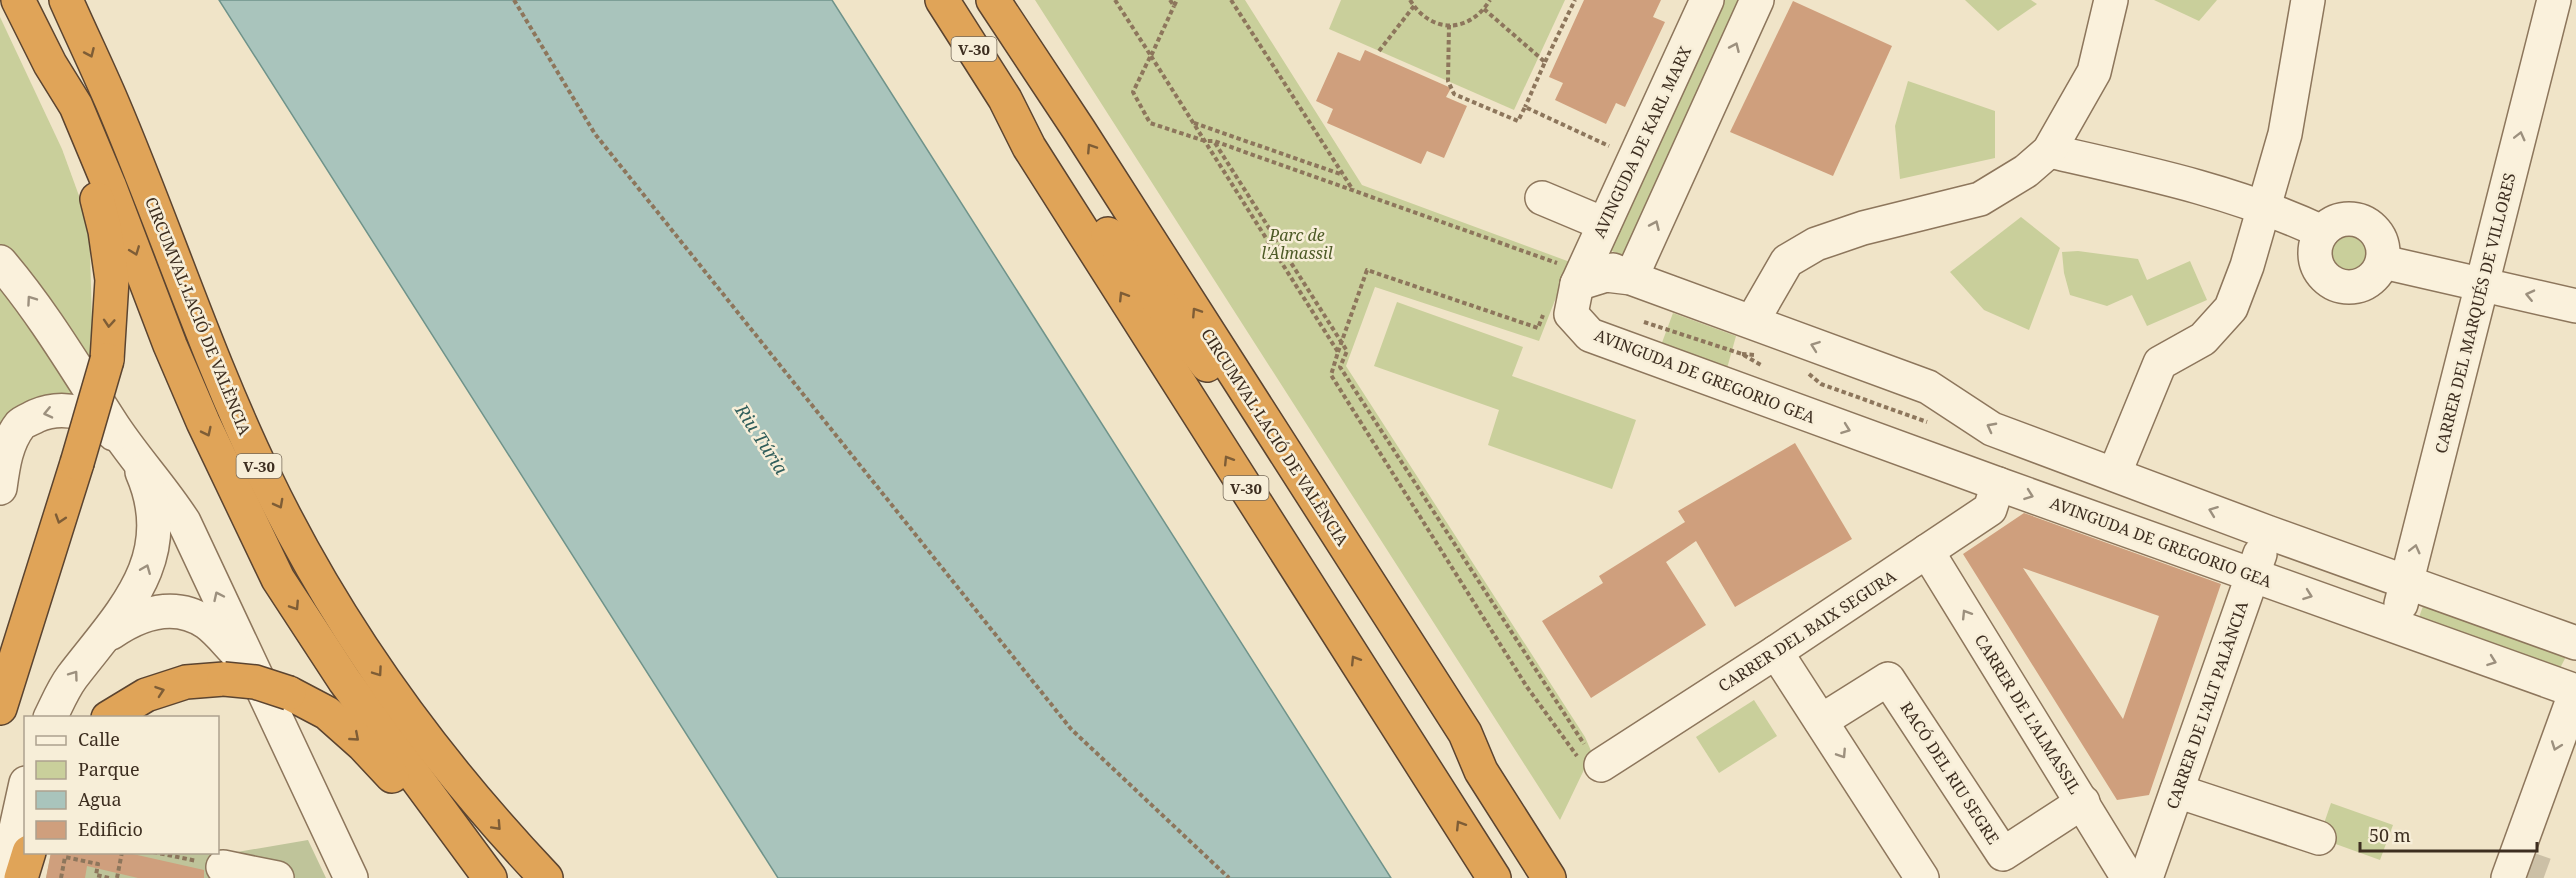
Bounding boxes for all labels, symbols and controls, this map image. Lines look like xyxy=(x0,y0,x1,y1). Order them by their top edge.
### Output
road number: V-30 xyxy=(952,37,996,61)
street label: AVINGUDA DE KARL MARX xyxy=(1588,42,1696,241)
one-way arrow xyxy=(1728,42,1740,53)
one-way arrow xyxy=(83,47,95,58)
one-way arrow xyxy=(2513,131,2526,141)
one-way arrow xyxy=(1086,144,1098,154)
street label: CARRER DEL MARQUÉS DE VILLORES xyxy=(2429,170,2521,456)
street label: CIRCUMVAL·LACIÓ DE VALÈNCIA xyxy=(140,194,256,439)
one-way arrow xyxy=(1648,220,1660,231)
park label: Parc de l'Almassil xyxy=(1261,224,1333,264)
one-way arrow xyxy=(127,245,140,256)
one-way arrow xyxy=(2525,289,2535,302)
one-way arrow xyxy=(1119,292,1131,302)
one-way arrow xyxy=(27,296,38,307)
one-way arrow xyxy=(1191,308,1203,318)
one-way arrow xyxy=(103,319,116,328)
street label: CIRCUMVAL·LACIÓ DE VALÈNCIA xyxy=(1196,324,1354,551)
street label: AVINGUDA DE GREGORIO GEA xyxy=(1592,324,1819,429)
one-way arrow xyxy=(1810,340,1821,353)
water label: Riu Túria xyxy=(730,398,794,479)
one-way arrow xyxy=(44,406,54,419)
one-way arrow xyxy=(1840,421,1851,434)
one-way arrow xyxy=(1987,423,1997,434)
one-way arrow xyxy=(200,425,212,436)
road number: V-30 xyxy=(236,454,282,478)
one-way arrow xyxy=(1224,456,1235,467)
road number: V-30 xyxy=(1224,476,1268,500)
one-way arrow xyxy=(2023,488,2034,501)
street label: AVINGUDA DE GREGORIO GEA xyxy=(2047,492,2276,593)
one-way arrow xyxy=(272,498,283,508)
one-way arrow xyxy=(2208,506,2218,519)
one-way arrow xyxy=(54,513,67,524)
one-way arrow xyxy=(2408,544,2421,554)
one-way arrow xyxy=(139,565,151,576)
street label: CARRER DEL BAIX SEGURA xyxy=(1714,565,1901,697)
one-way arrow xyxy=(2302,587,2313,600)
one-way arrow xyxy=(214,591,226,602)
street label: CARRER DE L'ALT PALÀNCIA xyxy=(2161,597,2253,812)
one-way arrow xyxy=(288,599,299,610)
one-way arrow xyxy=(1962,609,1973,620)
street label: CARRER DE L'ALMASSIL xyxy=(1970,630,2086,798)
one-way arrow xyxy=(2486,653,2497,666)
one-way arrow xyxy=(1352,656,1363,667)
one-way arrow xyxy=(371,665,382,676)
one-way arrow xyxy=(67,671,78,682)
one-way arrow xyxy=(154,685,165,698)
street label: RACÓ DEL RIU SEGRE xyxy=(1896,698,2004,848)
legend xyxy=(24,716,219,854)
text: Calle xyxy=(78,727,120,751)
one-way arrow xyxy=(348,730,359,741)
one-way arrow xyxy=(2551,741,2564,751)
one-way arrow xyxy=(1835,748,1847,758)
text: Parque xyxy=(78,757,140,781)
text: Agua xyxy=(78,787,122,811)
scale bar xyxy=(2360,815,2537,853)
text: Edificio xyxy=(78,817,143,841)
one-way arrow xyxy=(489,819,500,830)
one-way arrow xyxy=(1456,821,1467,832)
text: 50 m xyxy=(2369,823,2411,847)

